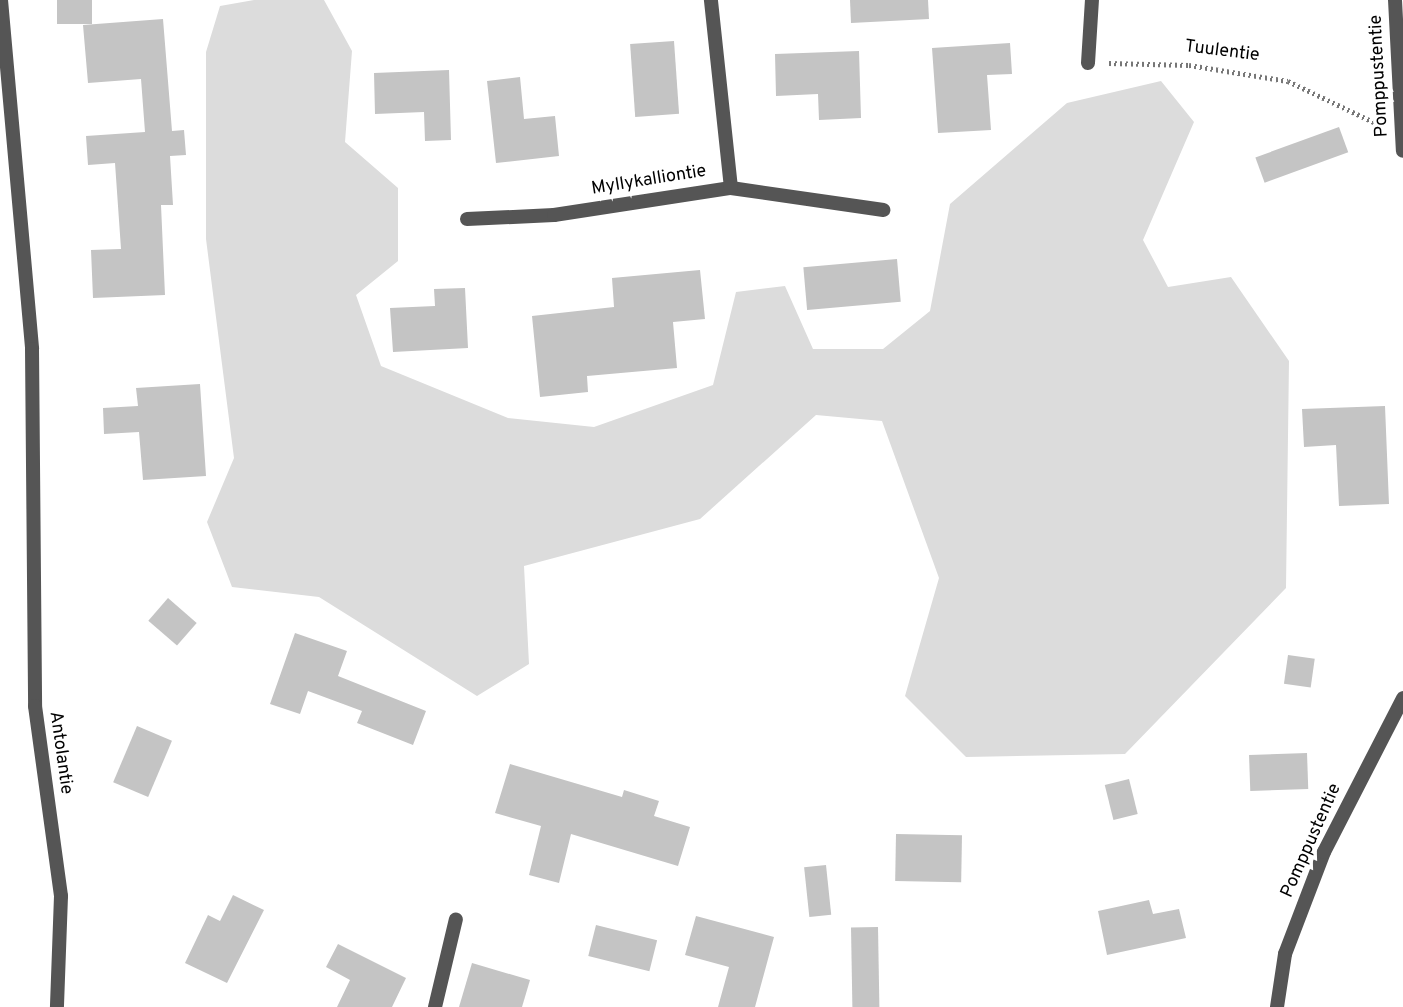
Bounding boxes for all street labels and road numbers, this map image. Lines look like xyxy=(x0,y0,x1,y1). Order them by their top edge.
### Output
street label: Pomppustentie xyxy=(1366,14,1394,138)
street label: Tuulentie xyxy=(1183,37,1261,67)
street label: Myllykalliontie xyxy=(590,161,708,201)
street label: Antolantie xyxy=(43,710,77,796)
street label: Pomppustentie xyxy=(1277,781,1347,901)

